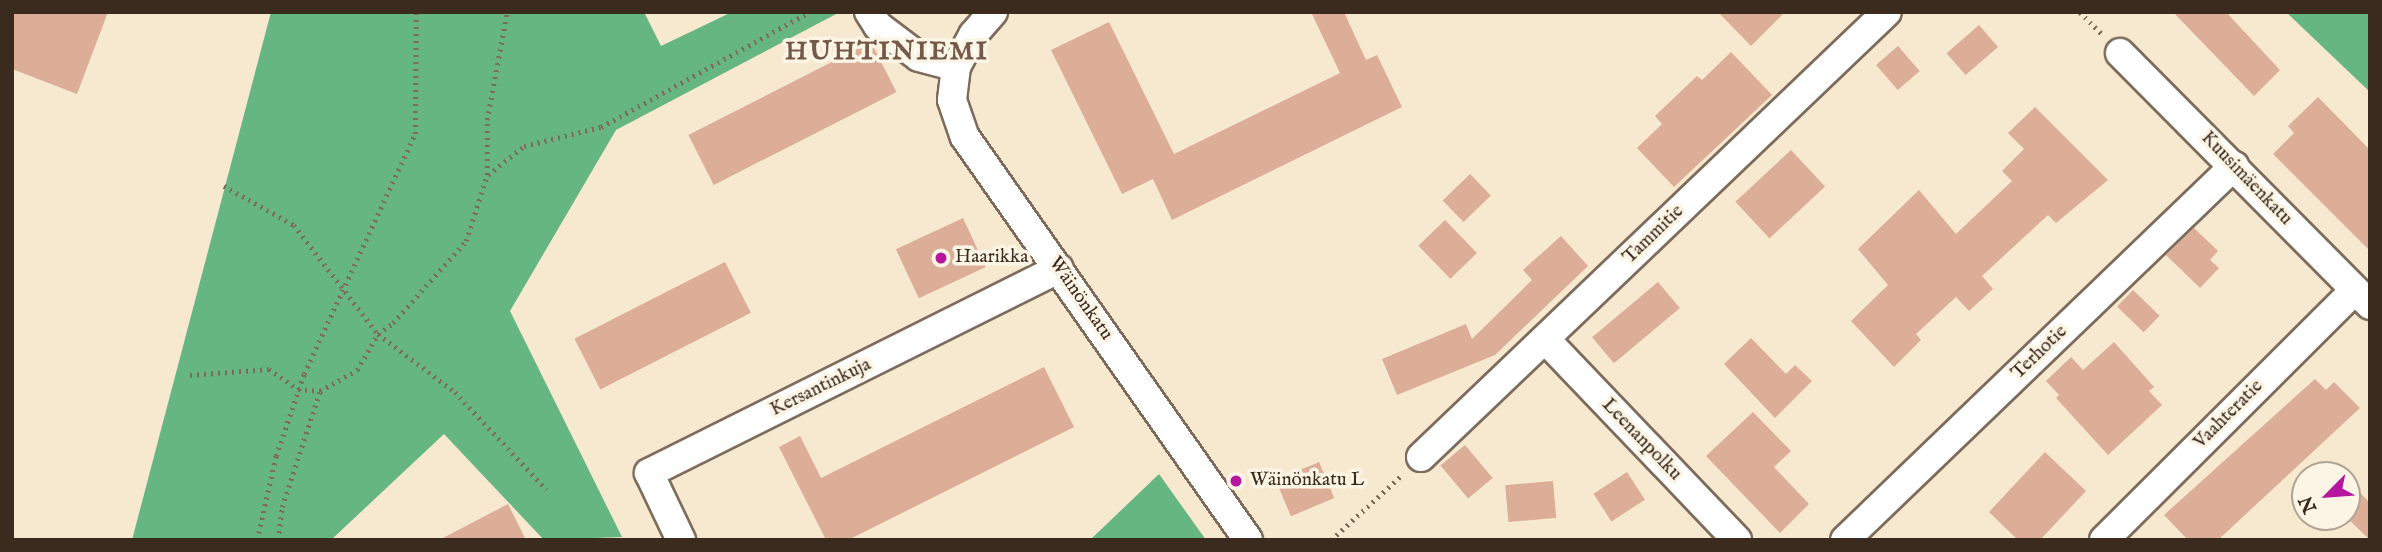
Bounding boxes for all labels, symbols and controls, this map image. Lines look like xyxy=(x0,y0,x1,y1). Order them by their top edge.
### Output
district label: HUHTINIEMI xyxy=(786,36,988,68)
street label: Kuusimäenkatu xyxy=(2196,127,2296,231)
street label: Tammitie xyxy=(1619,201,1689,269)
place label: Haarikka xyxy=(955,247,1028,269)
marker: Haarikka xyxy=(933,250,949,266)
street label: Wäinönkatu xyxy=(1043,253,1117,345)
street label: Terhotie xyxy=(2007,321,2073,385)
street label: Kersantinkuja xyxy=(767,354,875,422)
street label: Vaahteratie xyxy=(2190,376,2268,454)
street label: Leenanpolku xyxy=(1596,394,1686,486)
north arrow xyxy=(2291,461,2361,531)
place label: Wäinönkatu L xyxy=(1250,470,1364,492)
marker: Wäinönkatu L xyxy=(1228,473,1244,489)
text: N xyxy=(2294,492,2323,517)

